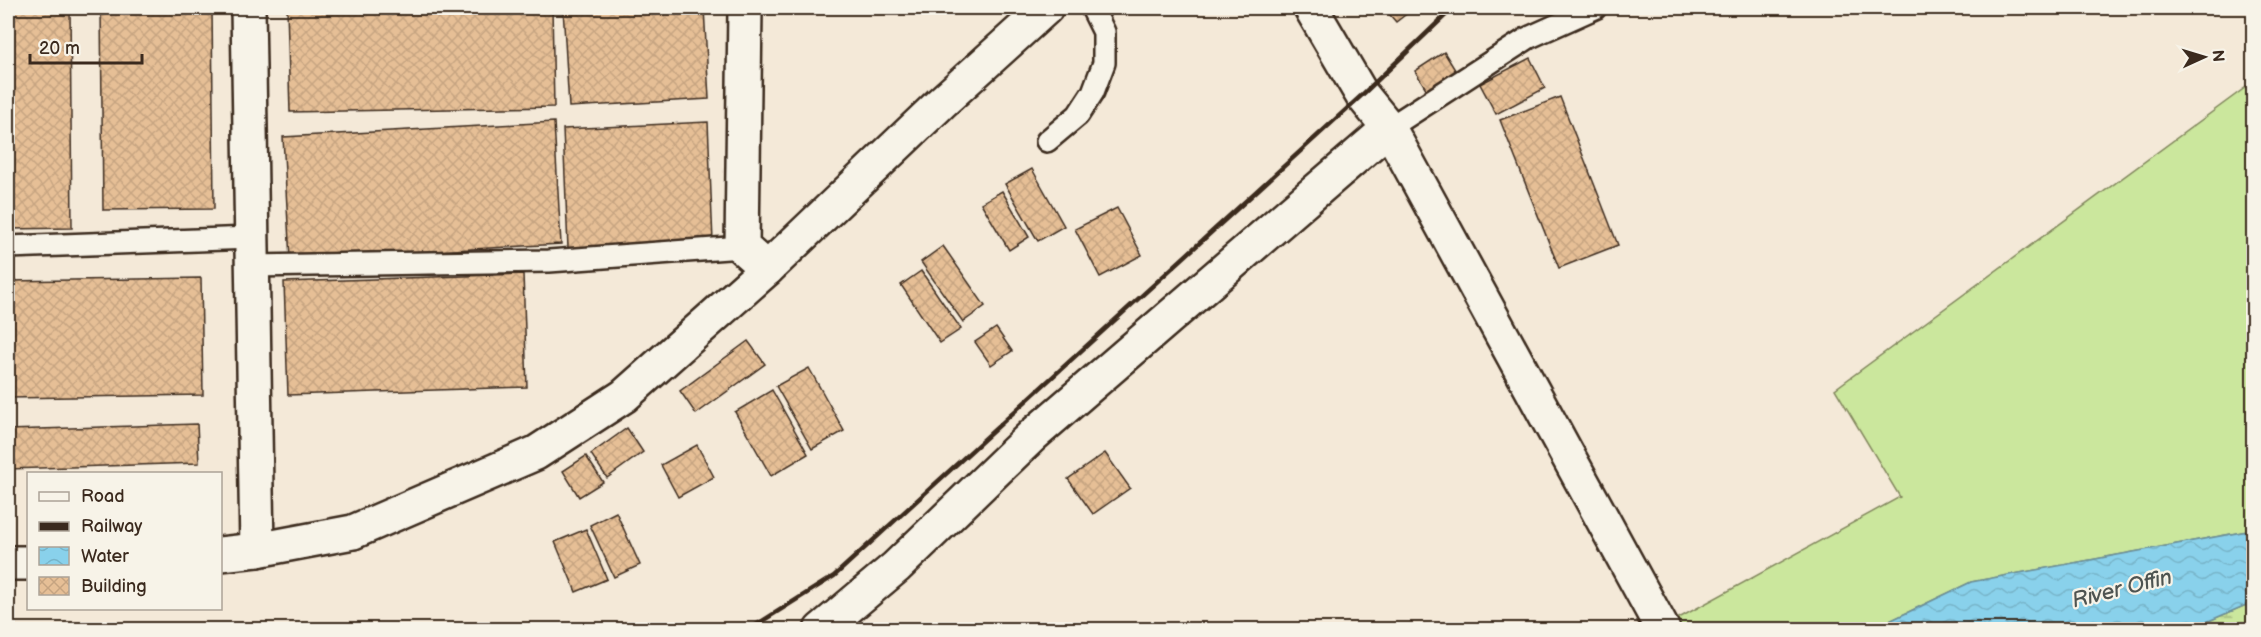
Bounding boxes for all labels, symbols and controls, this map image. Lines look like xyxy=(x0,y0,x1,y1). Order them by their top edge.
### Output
scale bar xyxy=(30,27,142,65)
north arrow xyxy=(2174,27,2234,87)
text: 20 m xyxy=(39,38,80,59)
text: N xyxy=(2208,49,2227,63)
legend xyxy=(27,472,222,610)
text: Road xyxy=(81,486,125,507)
text: Railway xyxy=(81,516,143,537)
text: Water xyxy=(81,546,129,567)
water label: River Offin xyxy=(2069,564,2175,614)
text: Building xyxy=(81,576,147,597)

